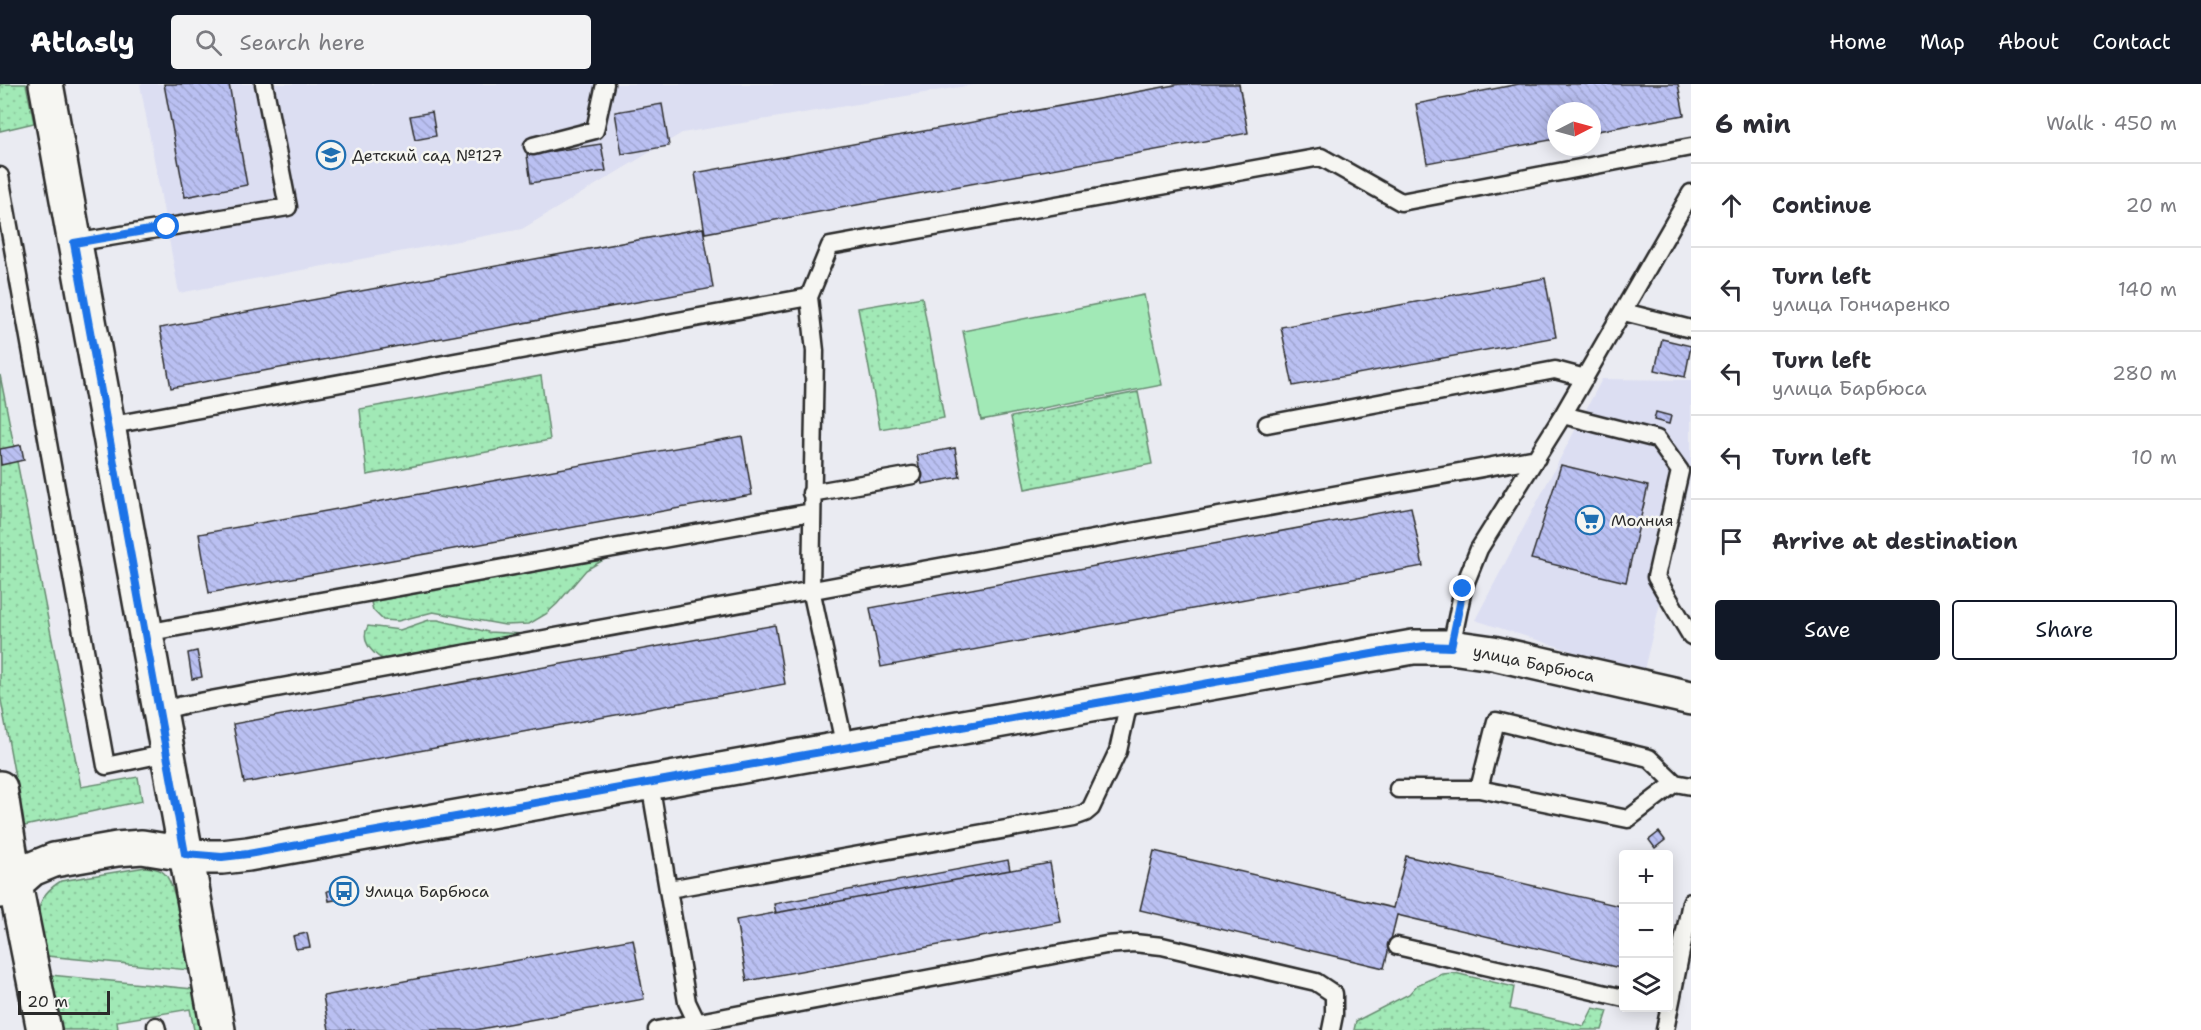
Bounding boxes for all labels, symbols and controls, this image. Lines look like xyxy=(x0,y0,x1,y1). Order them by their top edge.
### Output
search box xyxy=(171,15,591,69)
text: Atlasly xyxy=(30,23,135,61)
icon: search xyxy=(192,26,225,59)
text: Search here xyxy=(240,28,365,57)
text: Home xyxy=(1829,28,1887,56)
text: Map xyxy=(1920,28,1965,56)
text: About xyxy=(1998,28,2059,56)
text: Contact xyxy=(2092,28,2171,56)
north arrow xyxy=(1547,102,1601,156)
text: 6 min xyxy=(1715,106,1791,141)
text: Walk · 450 m xyxy=(2046,110,2177,136)
school or university icon: Детский сад №127 xyxy=(315,139,347,171)
place label: Детский сад №127 xyxy=(352,145,503,166)
icon: ahead xyxy=(1715,189,1748,222)
text: Continue xyxy=(1772,191,1872,220)
text: 20 m xyxy=(2126,192,2177,218)
route start xyxy=(153,213,179,239)
text: Turn left xyxy=(1772,262,1871,291)
icon: left xyxy=(1715,273,1748,306)
text: 140 m xyxy=(2118,276,2177,302)
text: улица Гончаренко xyxy=(1772,291,1950,317)
text: Turn left xyxy=(1772,346,1871,375)
icon: left xyxy=(1715,357,1748,390)
text: 280 m xyxy=(2112,360,2177,386)
text: улица Барбюса xyxy=(1772,375,1927,401)
icon: left xyxy=(1715,441,1748,474)
text: Turn left xyxy=(1772,443,1871,472)
text: 10 m xyxy=(2131,444,2177,470)
supermarket icon: Молния xyxy=(1574,504,1606,536)
place label: Молния xyxy=(1611,510,1674,531)
icon: arrive xyxy=(1715,525,1748,558)
text: Arrive at destination xyxy=(1772,527,2018,556)
route end xyxy=(1449,575,1475,601)
button: Save xyxy=(1715,600,1940,660)
button: Share xyxy=(1952,600,2177,660)
street label: улица Барбюса xyxy=(1471,640,1597,687)
map controls xyxy=(1619,850,1673,1012)
button: + xyxy=(1619,850,1673,904)
bus stop icon: Улица Барбюса xyxy=(328,875,360,907)
place label: Улица Барбюса xyxy=(365,881,489,902)
button: − xyxy=(1619,904,1673,958)
button: layers xyxy=(1619,958,1673,1012)
scale bar xyxy=(18,988,110,1016)
text: 20 m xyxy=(27,991,68,1012)

